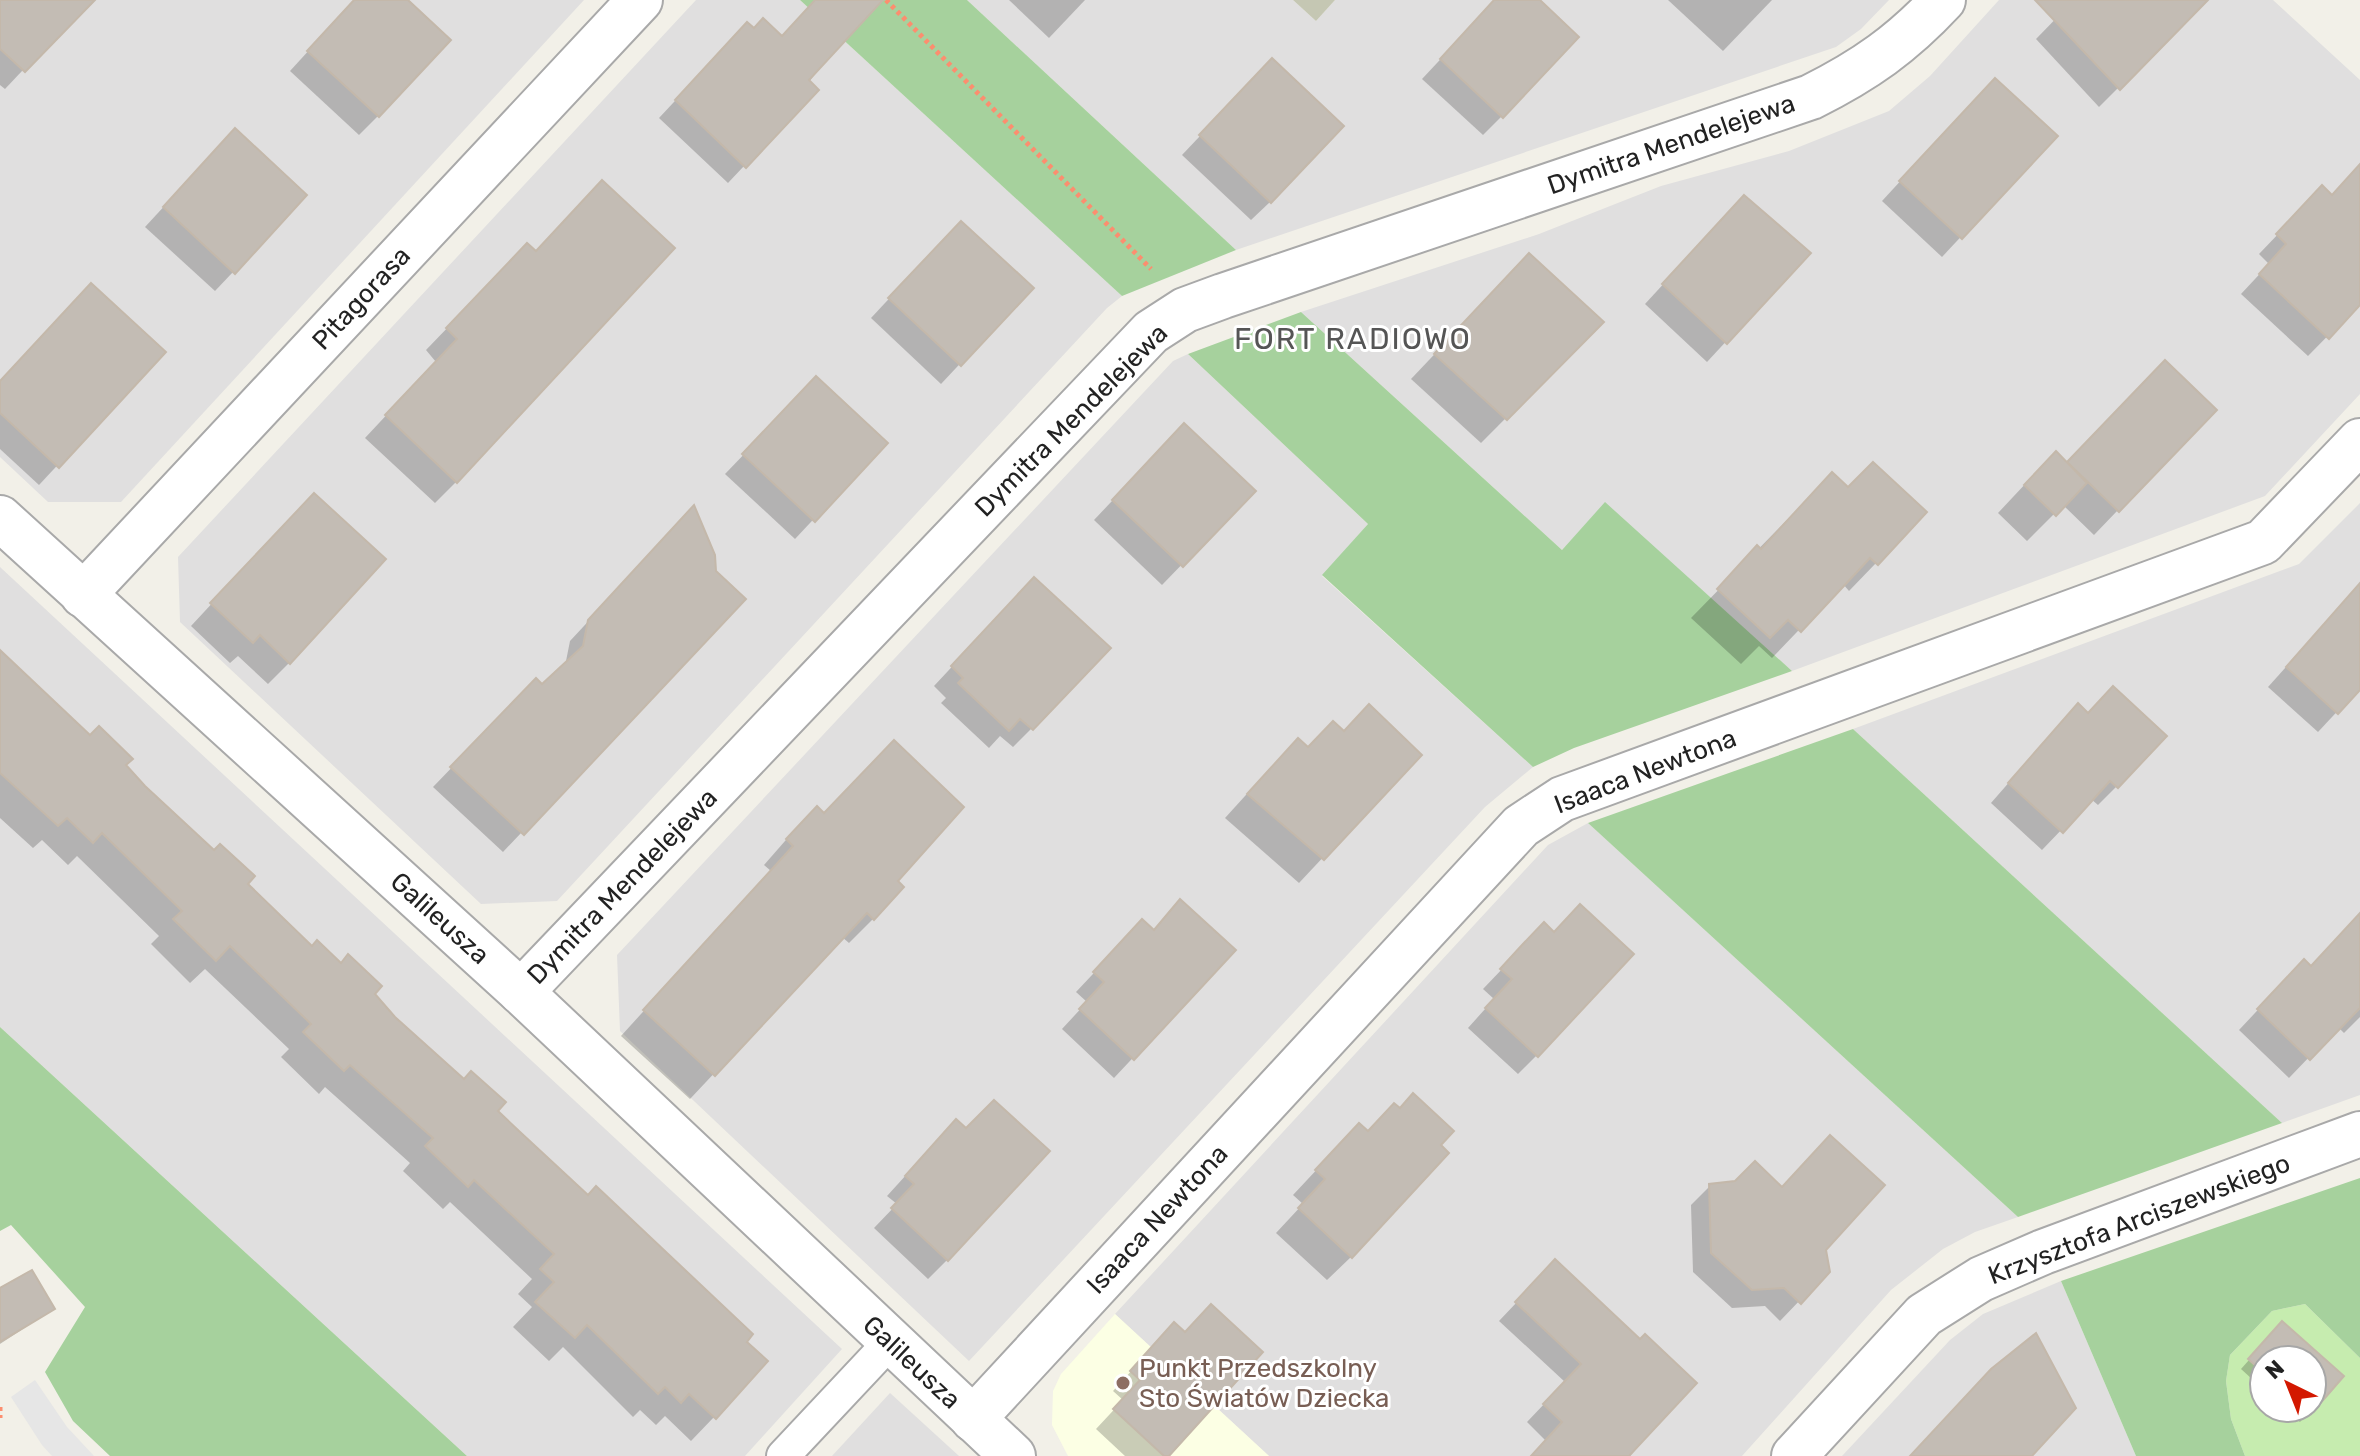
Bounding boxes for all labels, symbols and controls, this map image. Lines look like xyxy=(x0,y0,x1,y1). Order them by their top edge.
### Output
street label: Dymitra Mendelejewa xyxy=(1543,88,1799,201)
street label: Pitagorasa xyxy=(306,240,417,356)
street label: Dymitra Mendelejewa xyxy=(969,318,1174,523)
district label: FORT RADIOWO xyxy=(1234,321,1472,357)
street label: Isaaca Newtona xyxy=(1550,723,1741,820)
street label: Dymitra Mendelejewa xyxy=(521,782,724,991)
street label: Galileusza xyxy=(384,866,495,971)
street label: Isaaca Newtona xyxy=(1080,1138,1234,1300)
street label: Krzysztofa Arciszewskiego xyxy=(1984,1148,2294,1291)
street label: Galileusza xyxy=(856,1309,967,1415)
north arrow xyxy=(2248,1344,2328,1424)
place label: Punkt Przedszkolny Sto Światów Dziecka xyxy=(1139,1353,1389,1414)
text: N xyxy=(2260,1354,2290,1385)
marker: Punkt Przedszkolny Sto Światów Dziecka xyxy=(1114,1374,1132,1392)

